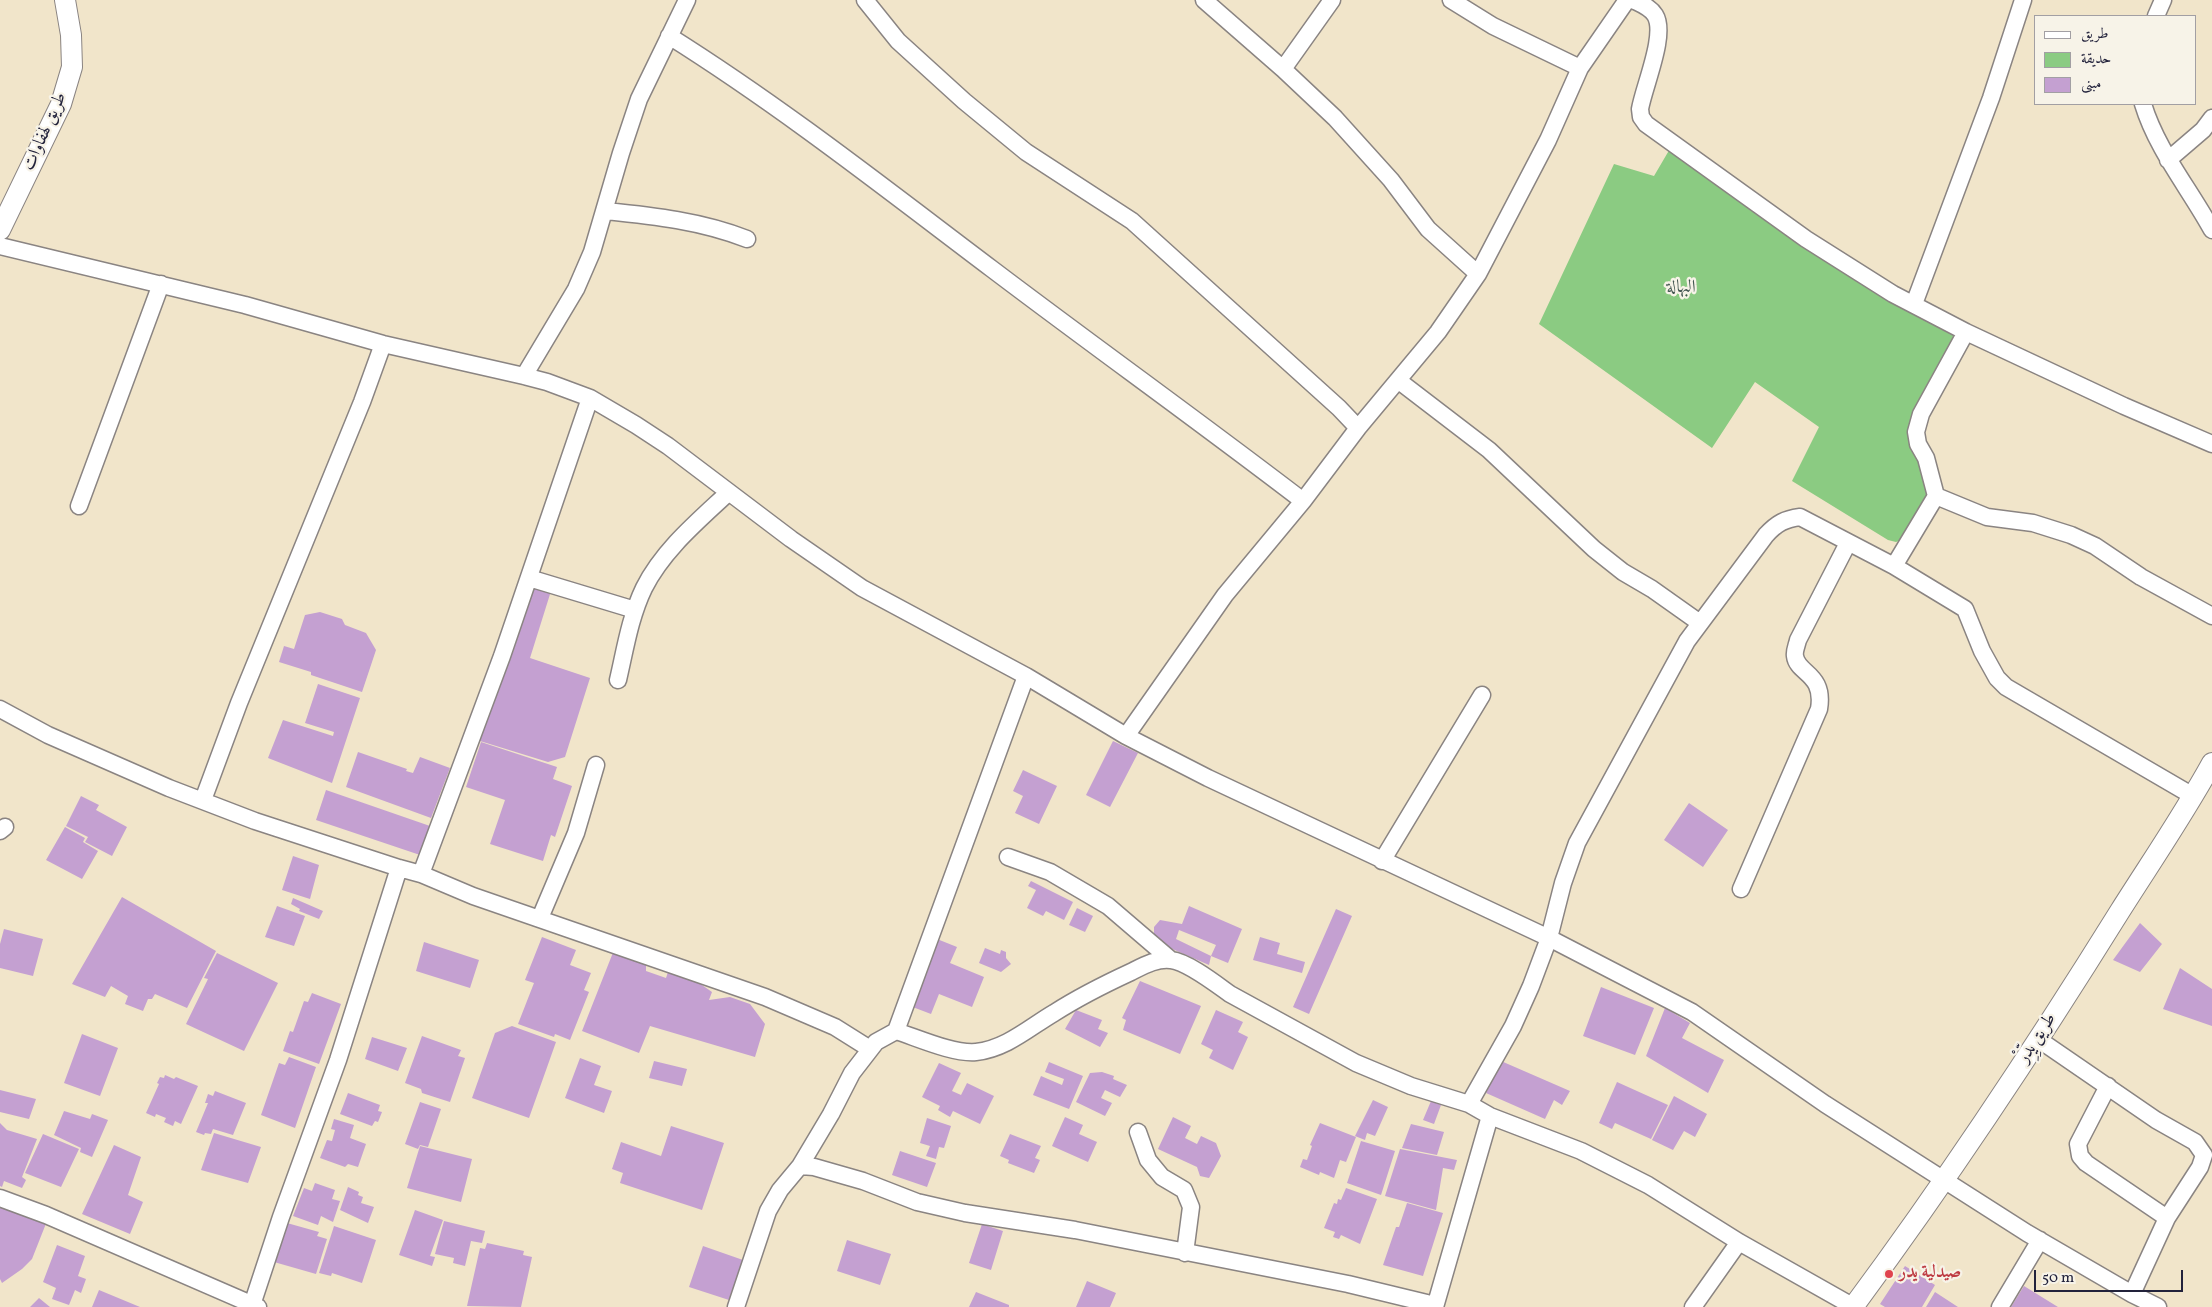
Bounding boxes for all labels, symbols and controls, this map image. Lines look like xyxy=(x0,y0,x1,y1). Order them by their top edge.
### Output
legend xyxy=(2034,15,2197,105)
text: طريق xyxy=(2081,24,2108,45)
text: حديقة xyxy=(2081,49,2111,70)
text: مبنى xyxy=(2081,74,2101,95)
street label: طريق لهفاوات xyxy=(19,89,73,175)
park label: البهالة xyxy=(1666,278,1696,300)
street label: طريق يِدِّرْ xyxy=(2014,1010,2062,1068)
scale bar xyxy=(2037,1260,2186,1292)
place label: صيدلية يدر xyxy=(1899,1263,1961,1285)
marker: صيدلية يدر xyxy=(1883,1268,1895,1280)
text: 50 m xyxy=(2042,1268,2074,1289)

